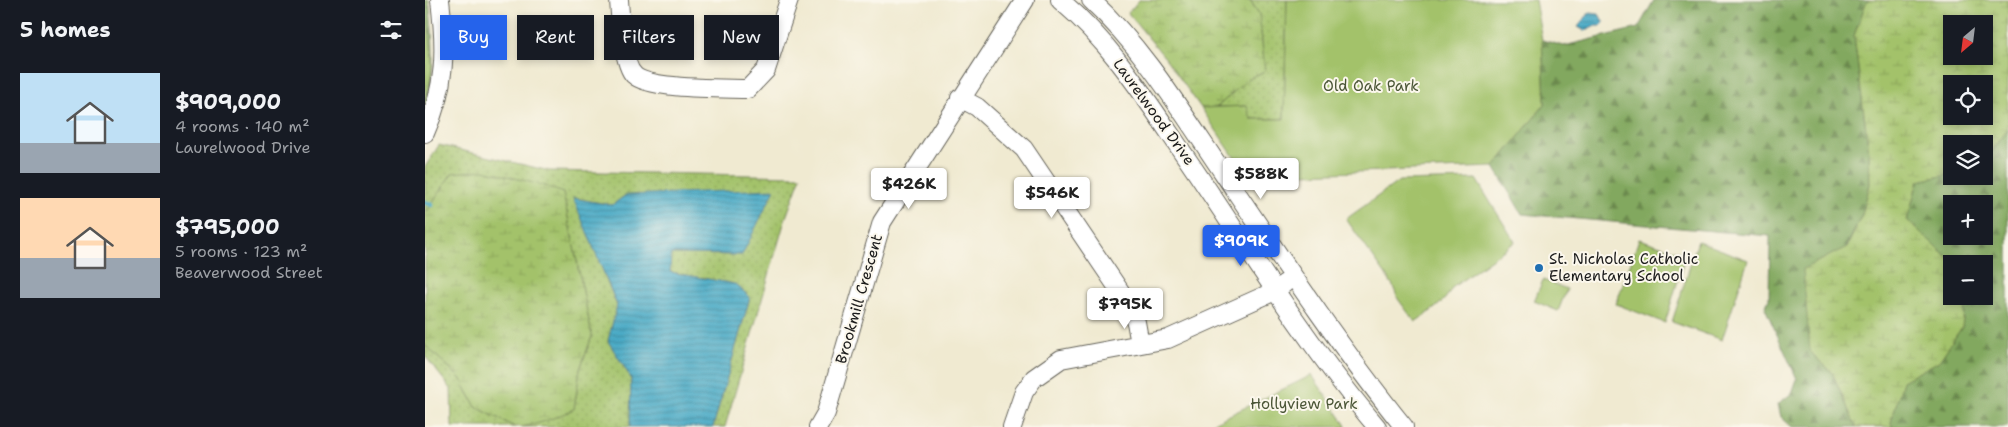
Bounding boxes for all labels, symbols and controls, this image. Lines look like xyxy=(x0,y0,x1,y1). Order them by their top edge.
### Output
chip: Buy xyxy=(440,15,507,60)
chip: Rent xyxy=(517,15,594,60)
chip: Filters xyxy=(604,15,694,60)
chip: New xyxy=(704,15,779,60)
north arrow xyxy=(1943,15,1993,65)
map controls xyxy=(1943,15,1993,305)
text: 5 homes xyxy=(20,16,111,44)
icon: filters xyxy=(377,16,405,44)
street label: Laurelwood Drive xyxy=(1109,55,1199,169)
button: locate xyxy=(1943,75,1993,125)
park label: Old Oak Park xyxy=(1323,76,1419,96)
text: $909,000 xyxy=(175,88,281,116)
icon: home xyxy=(60,93,120,153)
text: 4 rooms · 140 m² xyxy=(175,116,310,137)
button: layers xyxy=(1943,135,1993,185)
text: Laurelwood Drive xyxy=(175,137,311,158)
pin: $588K xyxy=(1226,158,1296,200)
text: $588K xyxy=(1234,163,1288,184)
pin: $426K xyxy=(874,168,944,210)
text: $426K xyxy=(882,173,936,194)
pin: $546K xyxy=(1017,176,1087,219)
text: $546K xyxy=(1025,182,1079,203)
button: + xyxy=(1943,195,1993,245)
text: $795,000 xyxy=(175,213,280,241)
icon: home xyxy=(60,218,120,278)
pin: $909K xyxy=(1206,224,1276,267)
text: $909K xyxy=(1214,230,1268,251)
street label: Brookmill Crescent xyxy=(831,232,887,366)
text: 5 rooms · 123 m² xyxy=(175,241,307,262)
place label: St. Nicholas Catholic Elementary School xyxy=(1549,249,1698,286)
button: − xyxy=(1943,255,1993,305)
text: Beaverwood Street xyxy=(175,262,323,283)
marker: St. Nicholas Catholic Elementary School xyxy=(1533,262,1545,274)
pin: $795K xyxy=(1090,288,1160,330)
text: $795K xyxy=(1098,293,1152,314)
park label: Hollyview Park xyxy=(1250,394,1358,414)

